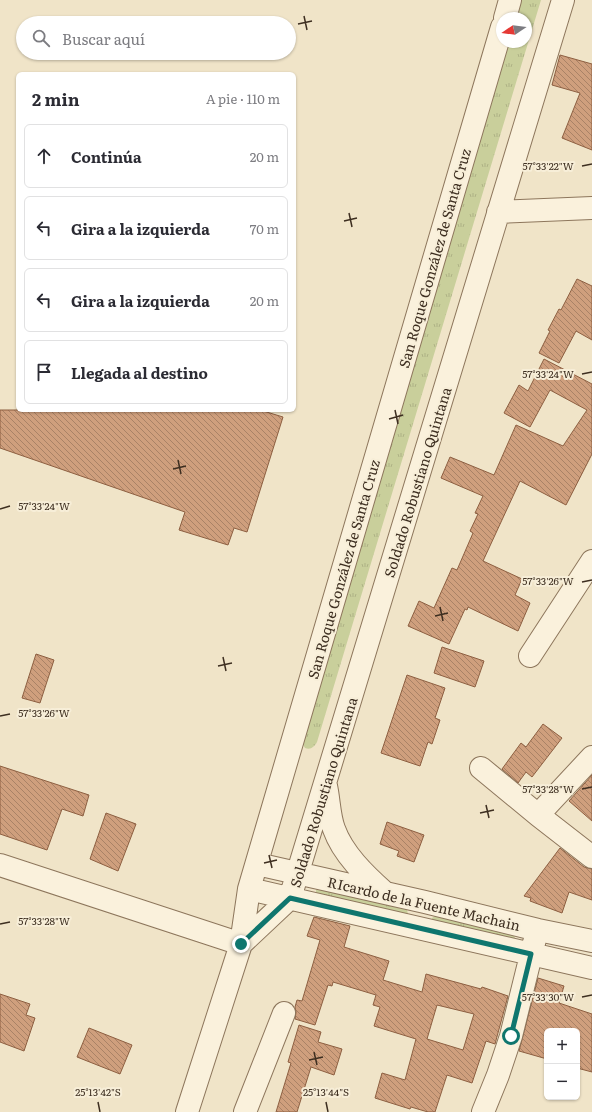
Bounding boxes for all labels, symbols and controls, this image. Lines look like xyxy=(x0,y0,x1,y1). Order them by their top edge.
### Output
north arrow xyxy=(496,12,532,48)
search box xyxy=(16,16,296,60)
icon: search xyxy=(30,27,52,49)
text: Buscar aquí xyxy=(62,27,145,50)
text: 2 min xyxy=(32,86,80,111)
text: A pie · 110 m xyxy=(206,89,280,108)
icon: ahead xyxy=(33,145,55,167)
text: Continúa xyxy=(71,145,142,168)
street label: San Roque González de Santa Cruz xyxy=(393,146,475,370)
text: 20 m xyxy=(250,147,279,166)
text: 57°33'22"W xyxy=(522,158,574,173)
icon: left xyxy=(33,217,55,239)
text: Gira a la izquierda xyxy=(71,217,210,240)
text: 70 m xyxy=(250,219,279,238)
icon: left xyxy=(33,289,55,311)
text: Gira a la izquierda xyxy=(71,289,210,312)
text: 20 m xyxy=(250,291,279,310)
icon: arrive xyxy=(33,361,55,383)
text: Llegada al destino xyxy=(71,361,208,384)
text: 57°33'24"W xyxy=(522,366,574,381)
street label: Soldado Robustiano Quintana xyxy=(378,384,456,580)
street label: San Roque González de Santa Cruz xyxy=(302,457,384,681)
text: 57°33'24"W xyxy=(18,498,70,513)
text: 57°33'26"W xyxy=(522,573,574,588)
street label: Soldado Robustiano Quintana xyxy=(284,694,362,890)
text: 57°33'26"W xyxy=(18,705,70,720)
text: 57°33'28"W xyxy=(522,781,574,796)
street label: RIcardo de la Fuente Machain xyxy=(326,871,522,935)
text: 57°33'28"W xyxy=(18,913,70,928)
route end xyxy=(232,935,250,953)
text: 57°33'30"W xyxy=(522,989,574,1004)
route start xyxy=(502,1027,520,1045)
map controls xyxy=(544,1028,580,1100)
button: + xyxy=(544,1028,580,1064)
button: − xyxy=(544,1064,580,1100)
text: 25°13'42"S xyxy=(75,1084,121,1099)
text: 25°13'44"S xyxy=(303,1084,349,1099)

